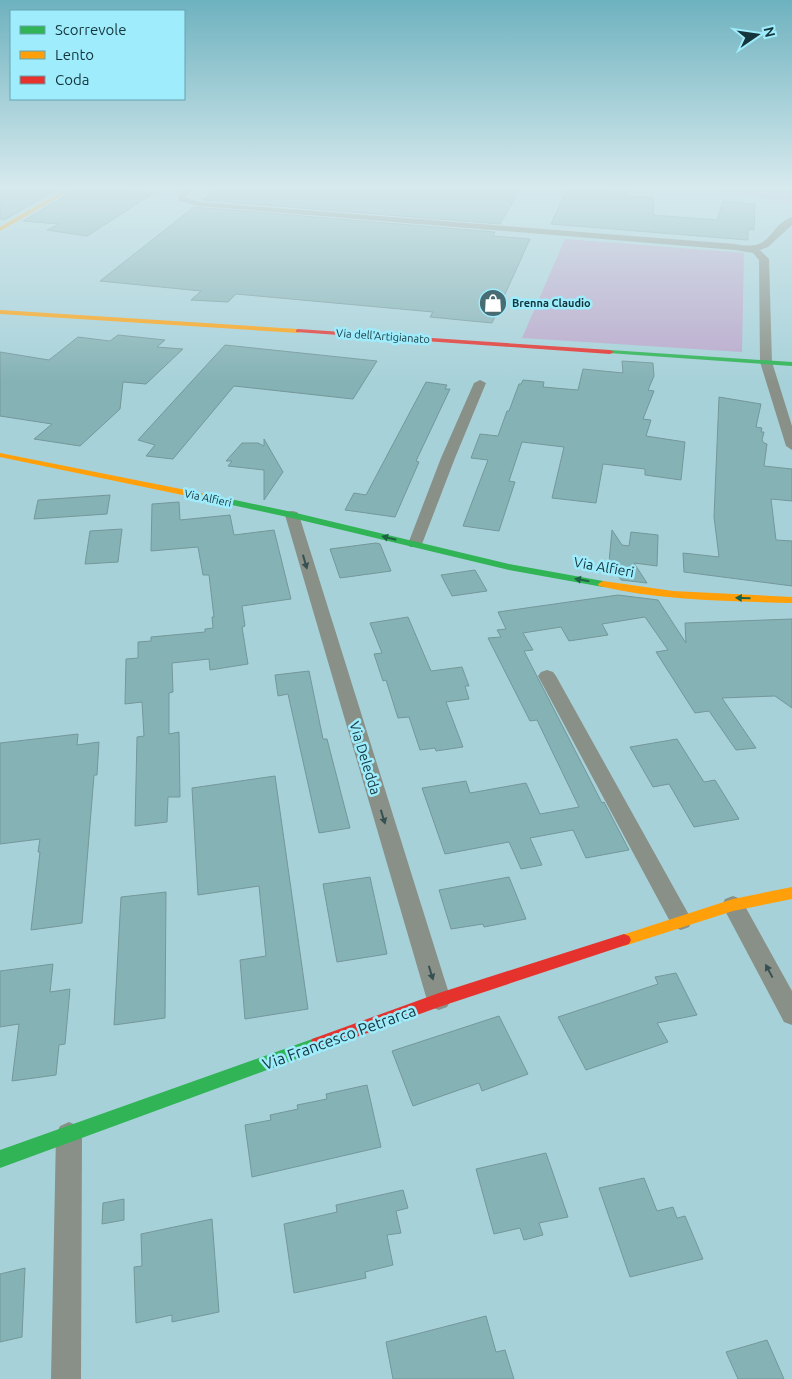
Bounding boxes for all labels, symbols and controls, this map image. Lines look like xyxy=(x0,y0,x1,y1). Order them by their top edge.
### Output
legend xyxy=(10,10,185,100)
north arrow xyxy=(732,10,782,60)
text: Scorrevole xyxy=(55,21,126,38)
text: N xyxy=(761,25,779,39)
text: Lento xyxy=(55,46,94,63)
text: Coda xyxy=(55,71,89,88)
shop icon: Brenna Claudio xyxy=(478,288,508,318)
place label: Brenna Claudio xyxy=(512,297,591,309)
street label: Via dell'Artigianato xyxy=(336,327,430,345)
street label: Via Alfieri xyxy=(183,487,233,509)
one-way arrow xyxy=(382,534,397,542)
one-way arrow xyxy=(301,554,309,569)
street label: Via Alfieri xyxy=(573,554,635,580)
one-way arrow xyxy=(574,576,590,584)
one-way arrow xyxy=(735,594,751,602)
street label: Via Deledda xyxy=(346,719,384,797)
one-way arrow xyxy=(380,810,388,825)
one-way arrow xyxy=(765,964,773,978)
one-way arrow xyxy=(427,965,435,980)
street label: Via Francesco Petrarca xyxy=(260,1001,418,1073)

